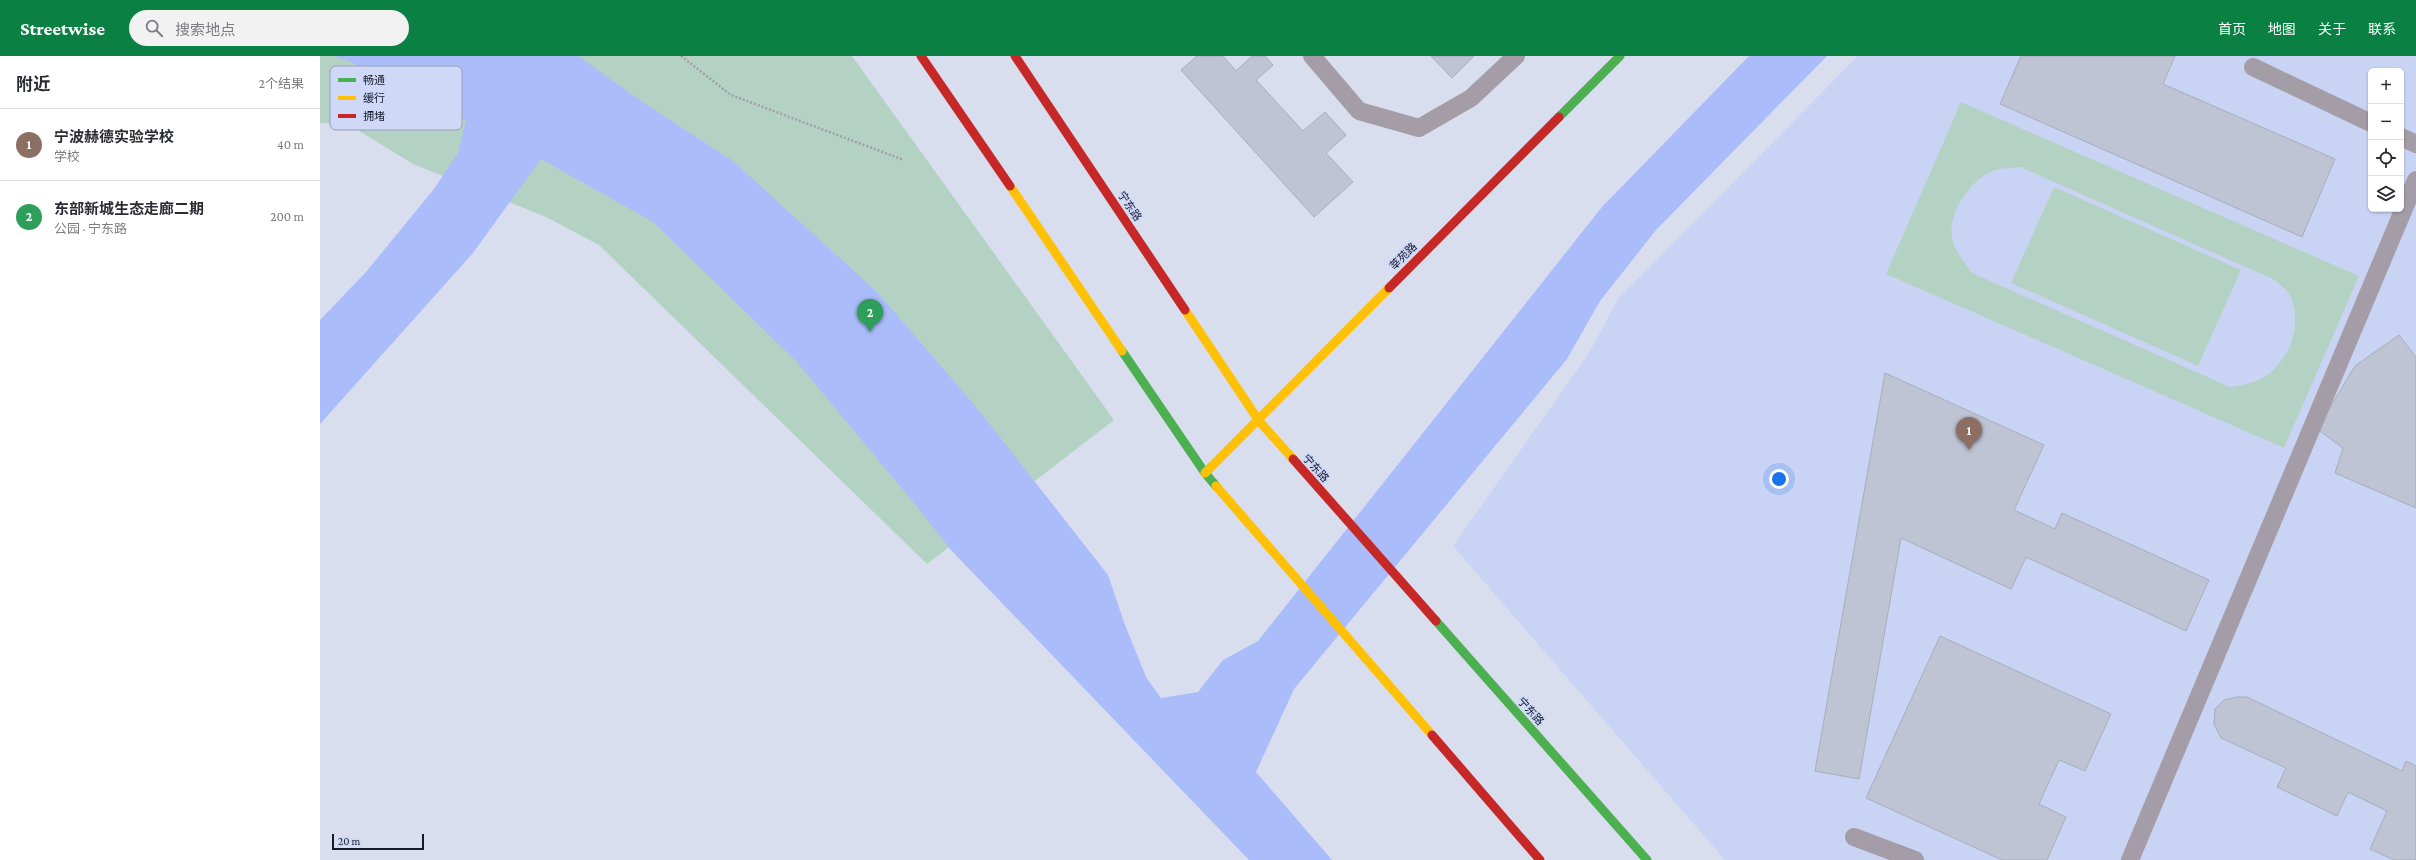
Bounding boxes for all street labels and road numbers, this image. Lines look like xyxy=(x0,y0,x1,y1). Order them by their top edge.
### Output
street label: 宁东路 xyxy=(1116,189,1144,223)
street label: 莘苑路 xyxy=(1387,240,1419,272)
street label: 宁东路 xyxy=(1301,452,1331,484)
street label: 宁东路 xyxy=(1516,695,1546,727)

